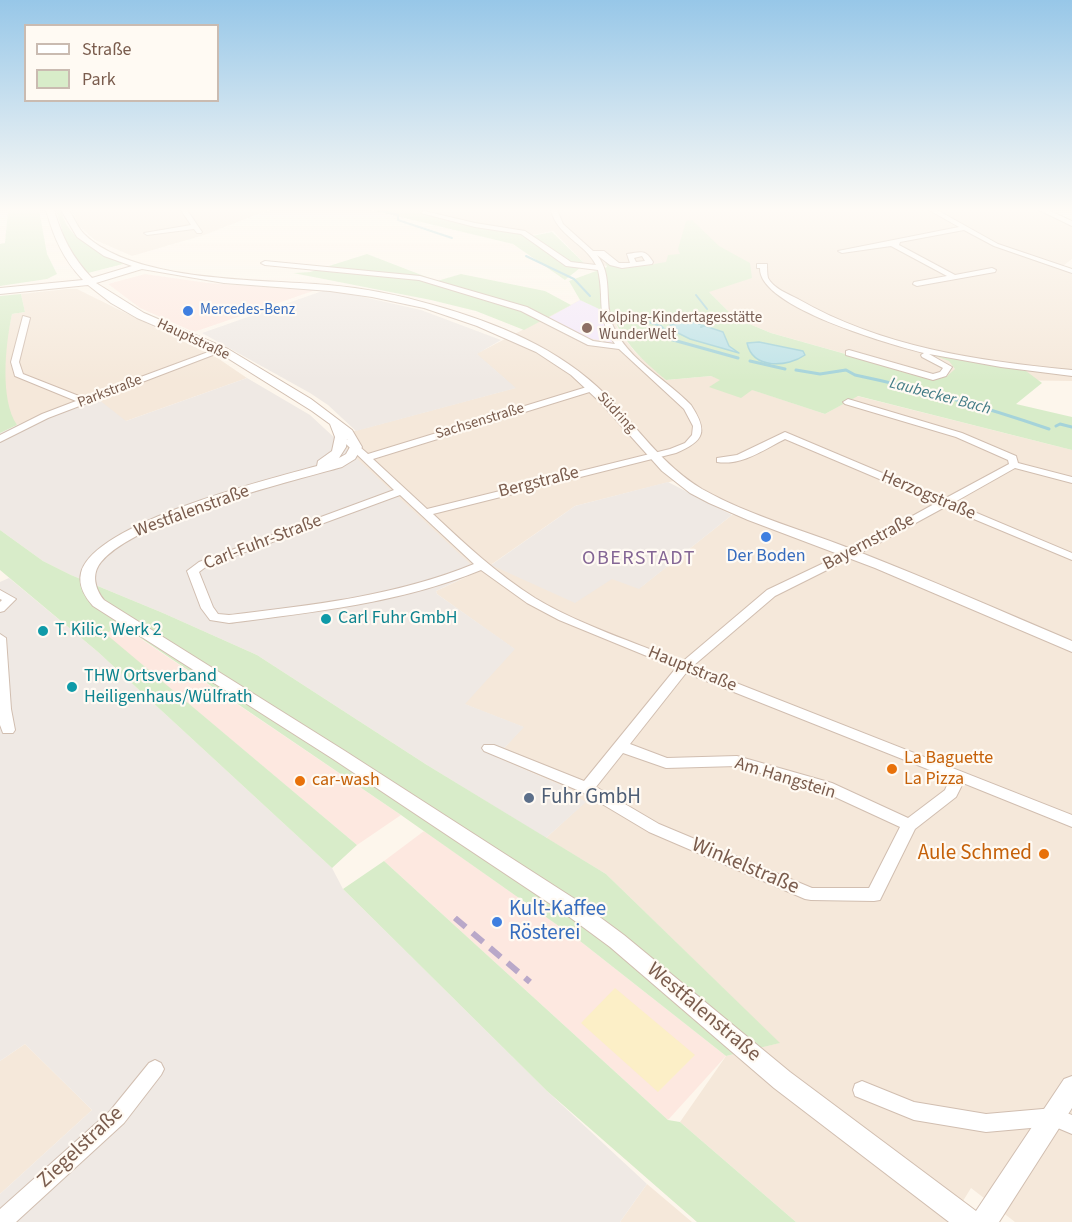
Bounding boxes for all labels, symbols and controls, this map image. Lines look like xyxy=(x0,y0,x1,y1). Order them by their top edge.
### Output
legend xyxy=(24,24,219,102)
text: Straße xyxy=(82,37,131,62)
text: Park xyxy=(82,67,116,92)
place label: Mercedes-Benz xyxy=(200,302,295,320)
marker: Mercedes-Benz xyxy=(181,304,195,318)
place label: Kolping-Kindertagesstätte WunderWelt xyxy=(599,310,762,345)
street label: Hauptstraße xyxy=(154,315,232,365)
marker: Kolping-Kindertagesstätte WunderWelt xyxy=(580,321,594,335)
street label: Parkstraße xyxy=(75,371,145,413)
water label: Laubecker Bach xyxy=(887,374,993,420)
street label: Südring xyxy=(593,389,639,437)
street label: Sachsenstraße xyxy=(433,400,527,444)
street label: Bergstraße xyxy=(497,463,581,503)
street label: Herzogstraße xyxy=(877,466,979,526)
street label: Westfalenstraße xyxy=(131,481,253,543)
street label: Bayernstraße xyxy=(820,510,918,576)
street label: Carl-Fuhr-Straße xyxy=(201,511,325,575)
marker: Der Boden xyxy=(759,530,773,544)
place label: Der Boden xyxy=(727,546,805,568)
district label: OBERSTADT xyxy=(582,548,696,572)
place label: Carl Fuhr GmbH xyxy=(338,608,458,630)
marker: Carl Fuhr GmbH xyxy=(319,612,333,626)
place label: T. Kilic, Werk 2 xyxy=(55,620,162,642)
marker: T. Kilic, Werk 2 xyxy=(36,624,50,638)
street label: Hauptstraße xyxy=(645,642,739,698)
place label: THW Ortsverband Heiligenhaus/Wülfrath xyxy=(84,666,253,708)
marker: THW Ortsverband Heiligenhaus/Wülfrath xyxy=(65,680,79,694)
place label: La Baguette La Pizza xyxy=(904,748,993,790)
street label: Am Hangstein xyxy=(732,753,838,805)
marker: La Baguette La Pizza xyxy=(885,762,899,776)
place label: car-wash xyxy=(312,770,380,792)
marker: car-wash xyxy=(293,774,307,788)
place label: Fuhr GmbH xyxy=(541,785,641,811)
marker: Fuhr GmbH xyxy=(522,791,536,805)
street label: Winkelstraße xyxy=(687,833,803,901)
place label: Aule Schmed xyxy=(918,841,1032,867)
marker: Aule Schmed xyxy=(1037,847,1051,861)
place label: Kult-Kaffee Rösterei xyxy=(509,897,606,947)
marker: Kult-Kaffee Rösterei xyxy=(490,915,504,929)
street label: Westfalenstraße xyxy=(641,958,765,1068)
street label: Ziegelstraße xyxy=(33,1102,129,1194)

